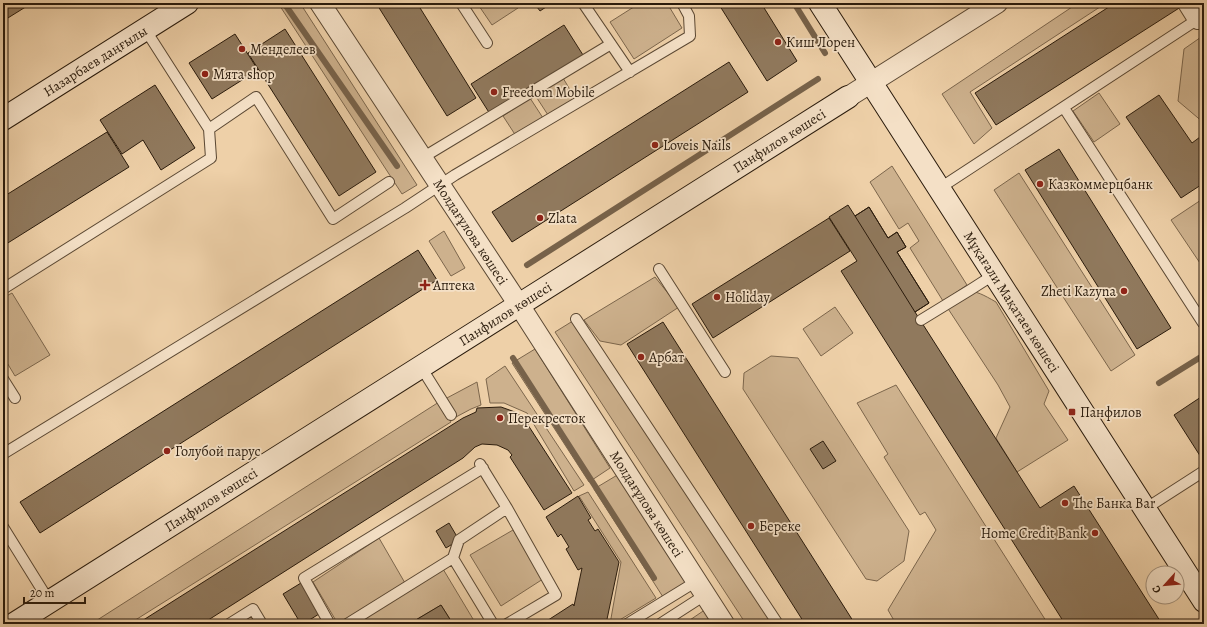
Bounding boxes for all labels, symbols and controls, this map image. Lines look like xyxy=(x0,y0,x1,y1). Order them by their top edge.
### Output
street label: Назарбаев даңғылы xyxy=(40,21,151,101)
place label: Киш Лорен xyxy=(786,33,855,52)
marker: Киш Лорен xyxy=(773,37,783,47)
place label: Менделеев xyxy=(250,40,316,59)
marker: Менделеев xyxy=(237,44,247,54)
place label: Мята shop xyxy=(213,65,275,84)
marker: Мята shop xyxy=(200,69,210,79)
place label: Freedom Mobile xyxy=(502,83,595,102)
marker: Freedom Mobile xyxy=(489,87,499,97)
street label: Панфилов көшесі xyxy=(729,104,829,177)
place label: Loveis Nails xyxy=(663,136,731,155)
marker: Loveis Nails xyxy=(650,140,660,150)
street label: Молдағұлова көшесі xyxy=(429,175,513,289)
place label: Казкоммерцбанк xyxy=(1048,175,1153,194)
marker: Казкоммерцбанк xyxy=(1035,179,1045,189)
place label: Zlata xyxy=(548,209,578,228)
marker: Zlata xyxy=(535,213,545,223)
street label: Мұқағали Мақатаев көшесі xyxy=(959,228,1064,376)
place label: Аптека xyxy=(432,276,475,295)
street label: Панфилов көшесі xyxy=(455,277,555,350)
marker: Аптека xyxy=(420,280,430,290)
place label: Zheti Kazyna xyxy=(1041,282,1116,301)
marker: Zheti Kazyna xyxy=(1119,286,1129,296)
place label: Holiday xyxy=(725,288,770,307)
marker: Holiday xyxy=(712,292,722,302)
place label: Арбат xyxy=(648,348,684,367)
marker: Арбат xyxy=(636,352,646,362)
place label: Панфилов xyxy=(1080,403,1142,422)
marker: Панфилов xyxy=(1067,407,1077,417)
place label: Перекресток xyxy=(508,409,585,428)
marker: Перекресток xyxy=(495,413,505,423)
place label: Голубой парус xyxy=(175,442,260,461)
marker: Голубой парус xyxy=(162,446,172,456)
street label: Молдағұлова көшесі xyxy=(605,447,688,561)
street label: Панфилов көшесі xyxy=(161,463,261,536)
place label: The Банка Bar xyxy=(1073,494,1156,513)
marker: The Банка Bar xyxy=(1060,498,1070,508)
place label: Береке xyxy=(759,517,801,536)
marker: Береке xyxy=(746,521,756,531)
place label: Home Credit Bank xyxy=(981,524,1087,543)
marker: Home Credit Bank xyxy=(1090,528,1100,538)
north arrow xyxy=(1145,565,1185,605)
scale bar xyxy=(24,579,85,605)
text: С xyxy=(1148,583,1165,596)
text: 20 m xyxy=(30,585,54,601)

